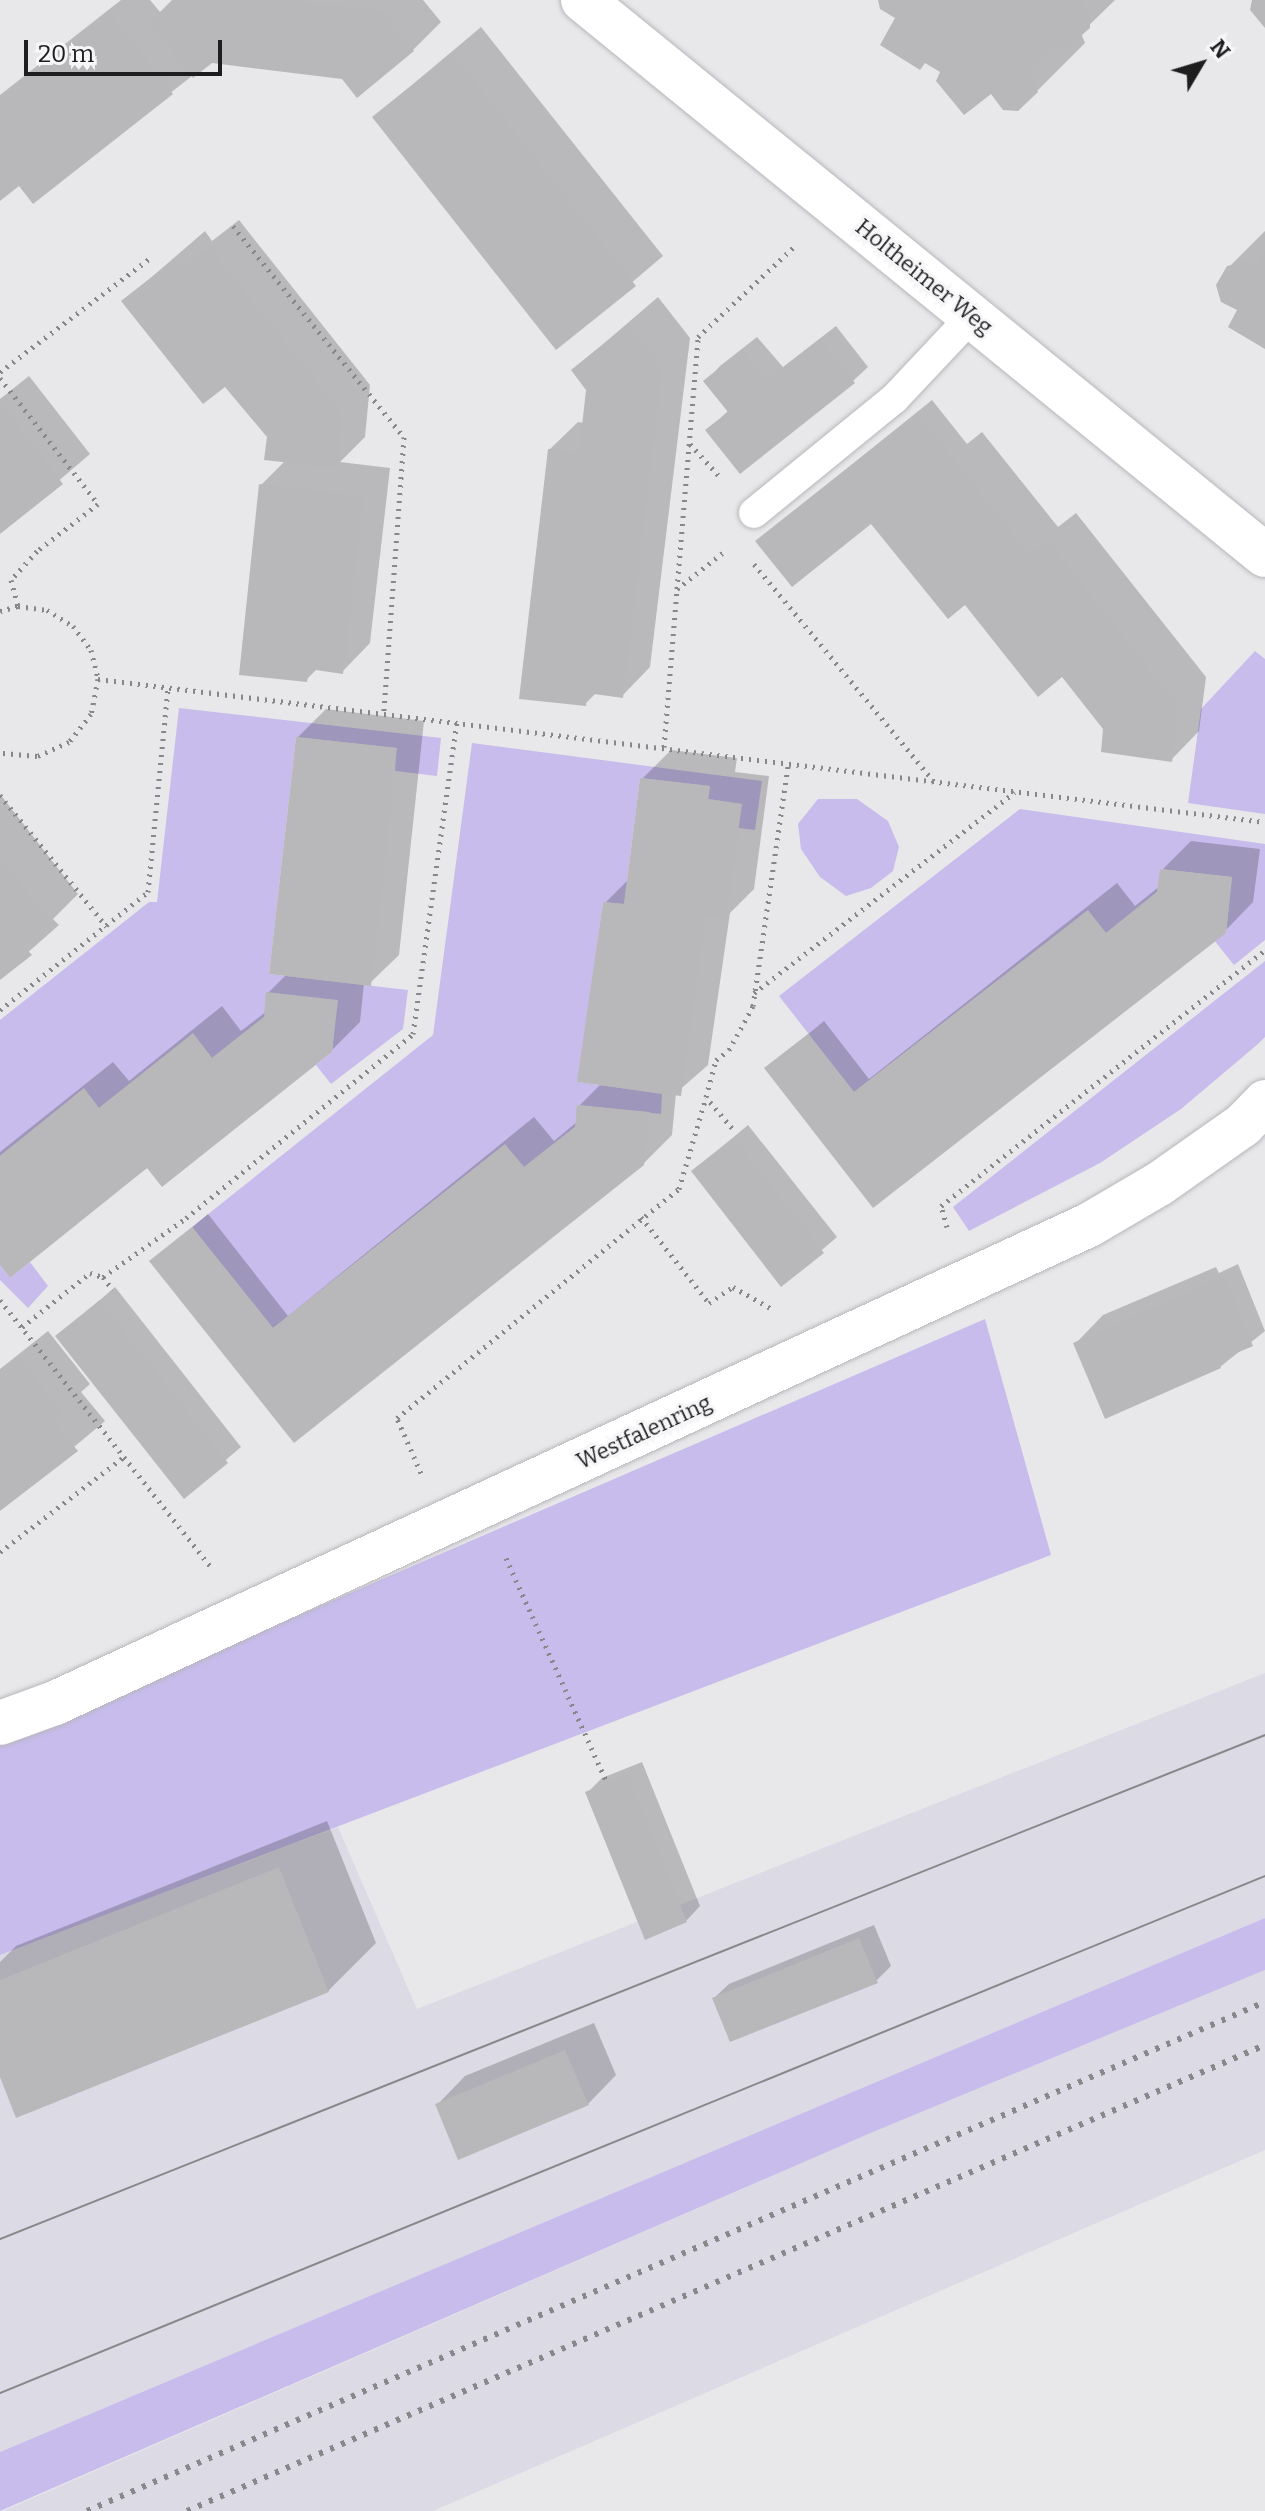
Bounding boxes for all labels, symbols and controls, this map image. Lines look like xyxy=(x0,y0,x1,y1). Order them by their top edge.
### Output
scale bar xyxy=(28,24,226,74)
north arrow xyxy=(1161,24,1241,104)
text: N xyxy=(1204,34,1236,64)
text: 20 m xyxy=(38,40,94,68)
street label: Holtheimer Weg xyxy=(850,214,998,340)
street label: Westfalenring xyxy=(572,1389,716,1475)

